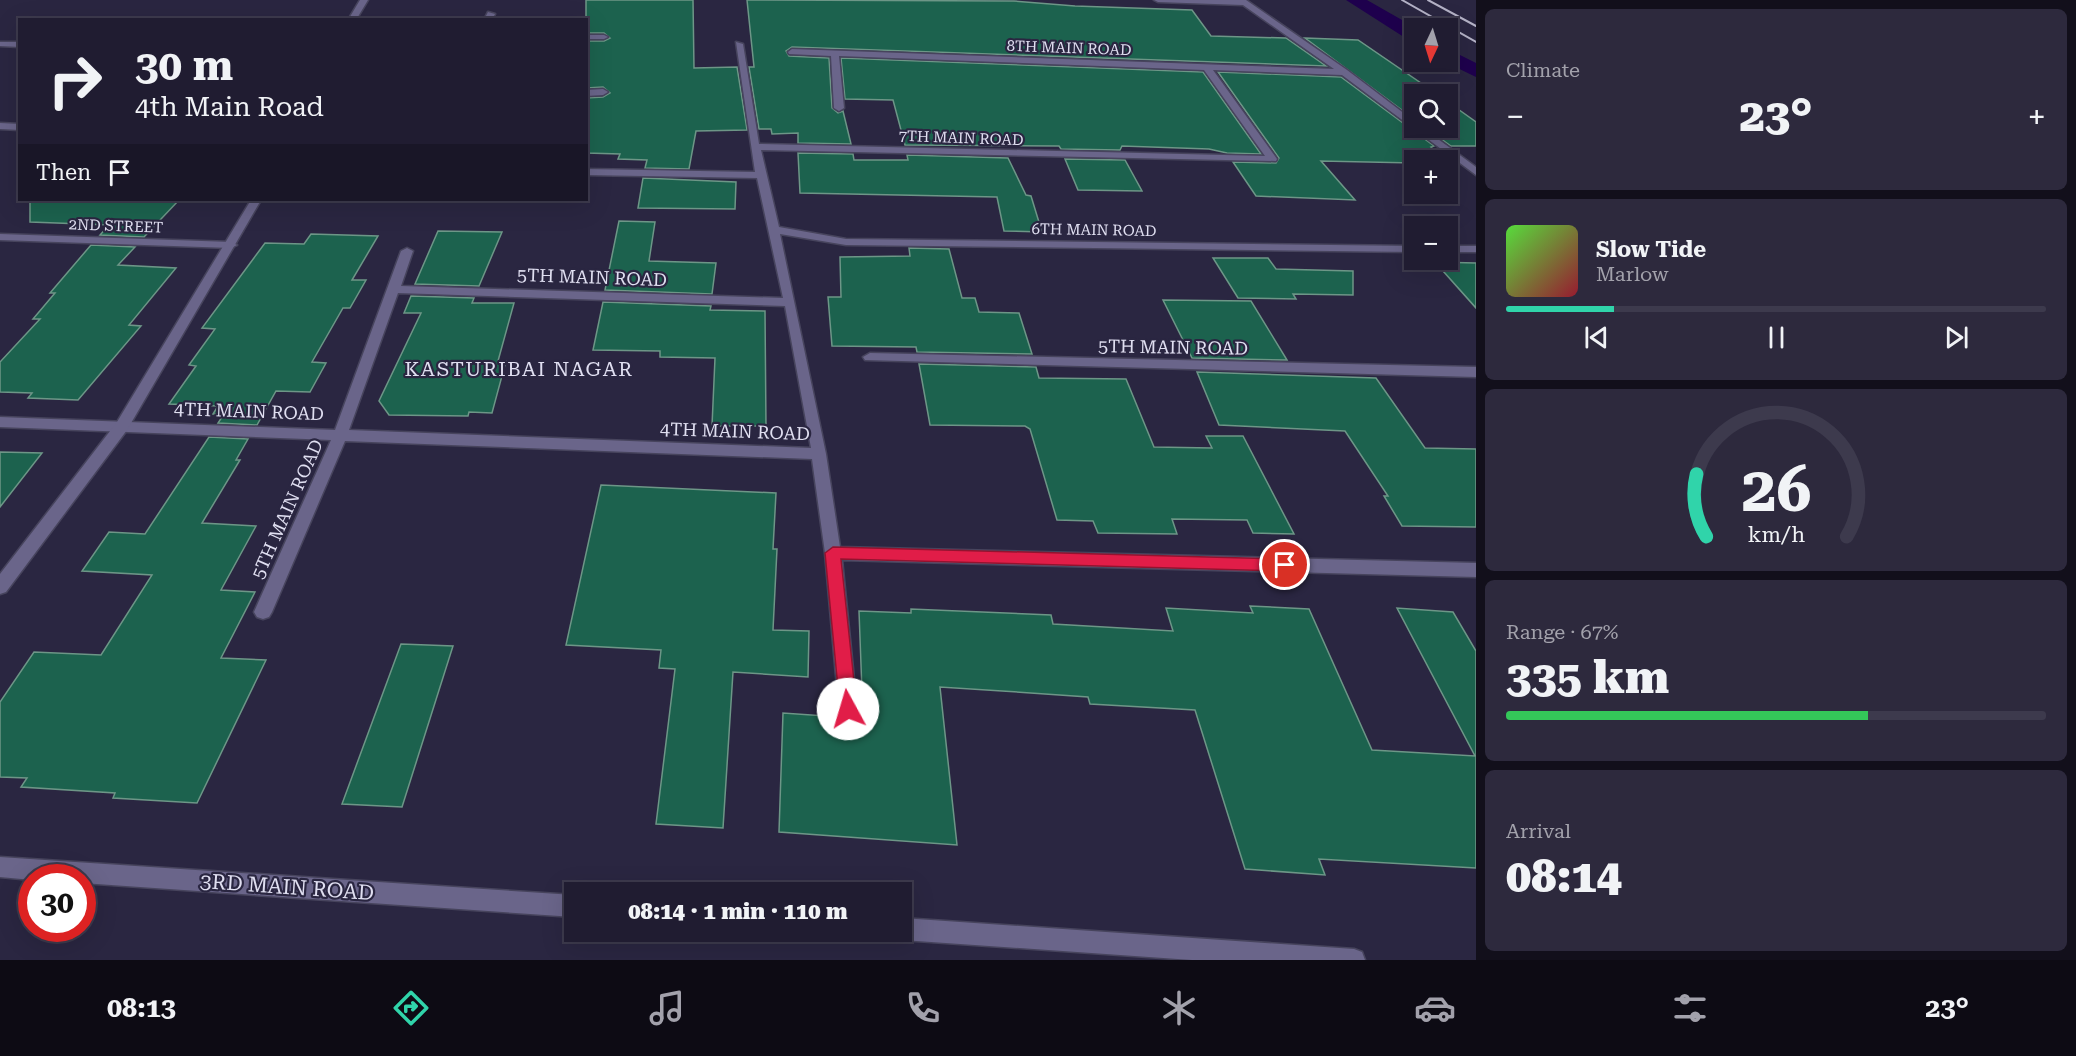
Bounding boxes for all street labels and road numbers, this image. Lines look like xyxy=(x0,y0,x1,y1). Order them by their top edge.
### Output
street label: 8TH MAIN ROAD xyxy=(1006,37,1132,59)
street label: 7TH MAIN ROAD xyxy=(898,127,1024,149)
street label: 2ND STREET xyxy=(68,215,164,237)
street label: 6TH MAIN ROAD xyxy=(1031,220,1157,240)
street label: 5TH MAIN ROAD xyxy=(517,264,667,290)
street label: 5TH MAIN ROAD xyxy=(1098,335,1248,359)
street label: 4TH MAIN ROAD xyxy=(174,398,324,424)
street label: 4TH MAIN ROAD xyxy=(660,418,810,444)
street label: 5TH MAIN ROAD xyxy=(247,436,327,582)
street label: 3RD MAIN ROAD xyxy=(199,869,375,905)

